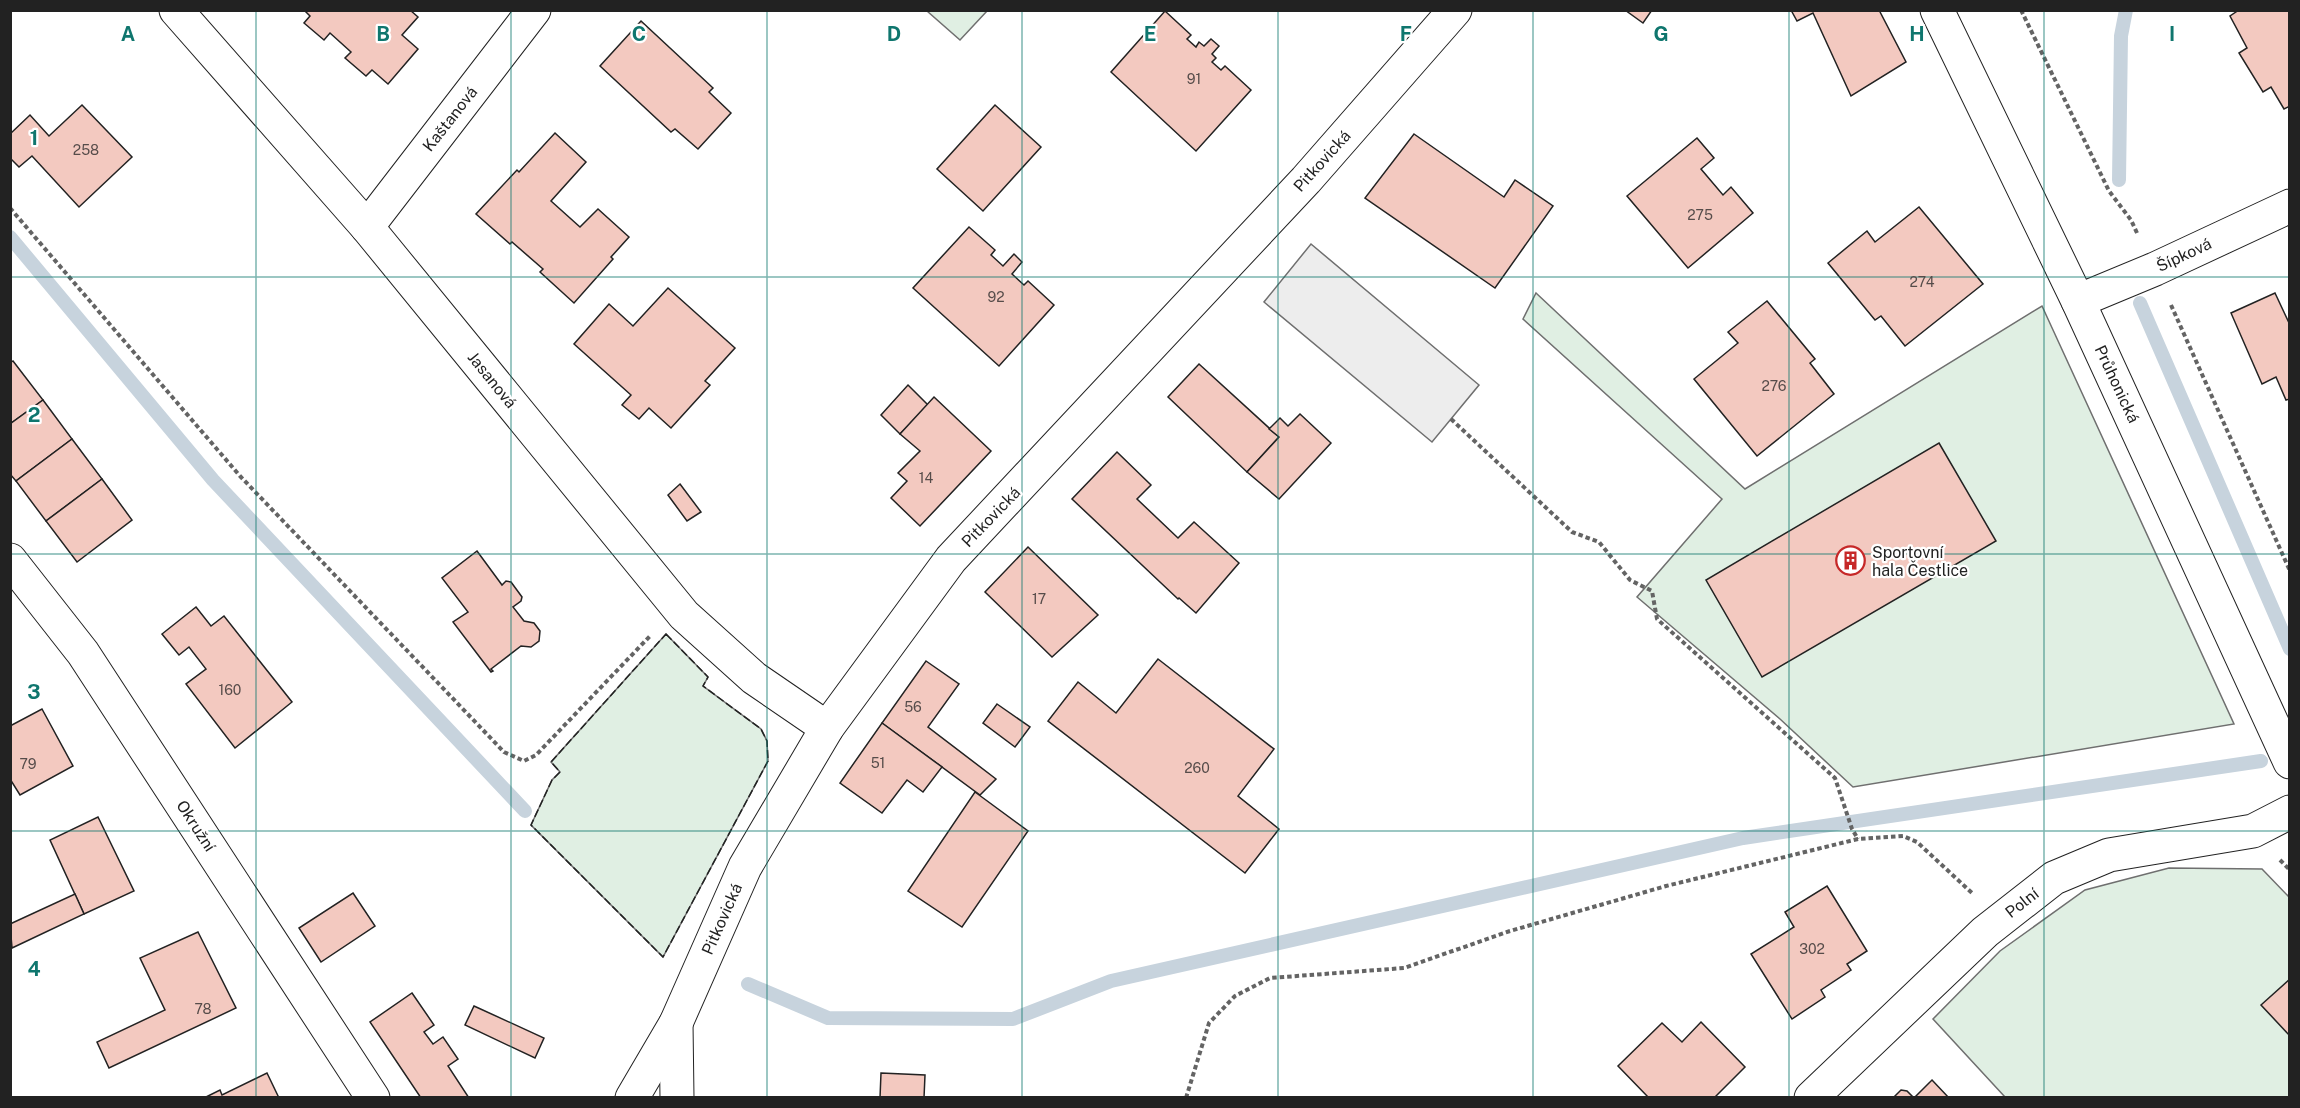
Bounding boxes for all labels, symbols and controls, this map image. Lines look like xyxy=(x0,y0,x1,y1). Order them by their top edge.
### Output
text: A xyxy=(121,22,135,46)
text: B xyxy=(376,22,390,46)
text: C xyxy=(632,22,646,46)
text: D xyxy=(887,22,901,46)
text: E xyxy=(1144,22,1156,46)
text: F xyxy=(1400,22,1412,46)
text: G xyxy=(1653,22,1669,46)
text: H xyxy=(1909,22,1925,46)
text: I xyxy=(2169,22,2175,46)
house number: 91 xyxy=(1187,71,1201,87)
street label: Kaštanová xyxy=(419,83,481,155)
text: 1 xyxy=(30,126,38,150)
street label: Pitkovická xyxy=(1289,126,1355,196)
house number: 258 xyxy=(73,142,99,158)
house number: 275 xyxy=(1687,207,1713,223)
street label: Šípková xyxy=(2153,233,2215,276)
house number: 274 xyxy=(1909,274,1935,290)
house number: 92 xyxy=(987,289,1005,305)
street label: Průhonická xyxy=(2091,342,2143,426)
street label: Jasanová xyxy=(464,348,520,412)
house number: 276 xyxy=(1761,378,1787,394)
text: 2 xyxy=(28,403,40,427)
house number: 14 xyxy=(919,470,933,486)
street label: Pitkovická xyxy=(958,483,1024,551)
place label: Sportovní hala Čestlice xyxy=(1872,543,1968,580)
building icon: Sportovní hala Čestlice xyxy=(1835,545,1867,577)
house number: 17 xyxy=(1032,591,1046,607)
text: 3 xyxy=(27,680,41,704)
house number: 160 xyxy=(219,682,241,698)
house number: 56 xyxy=(904,699,922,715)
house number: 51 xyxy=(871,755,885,771)
house number: 79 xyxy=(20,756,37,772)
house number: 260 xyxy=(1184,760,1210,776)
street label: Okružní xyxy=(173,797,220,856)
street label: Pitkovická xyxy=(698,880,746,958)
street label: Polní xyxy=(2002,883,2043,922)
house number: 302 xyxy=(1799,941,1825,957)
text: 4 xyxy=(27,957,41,981)
house number: 78 xyxy=(194,1001,212,1017)

